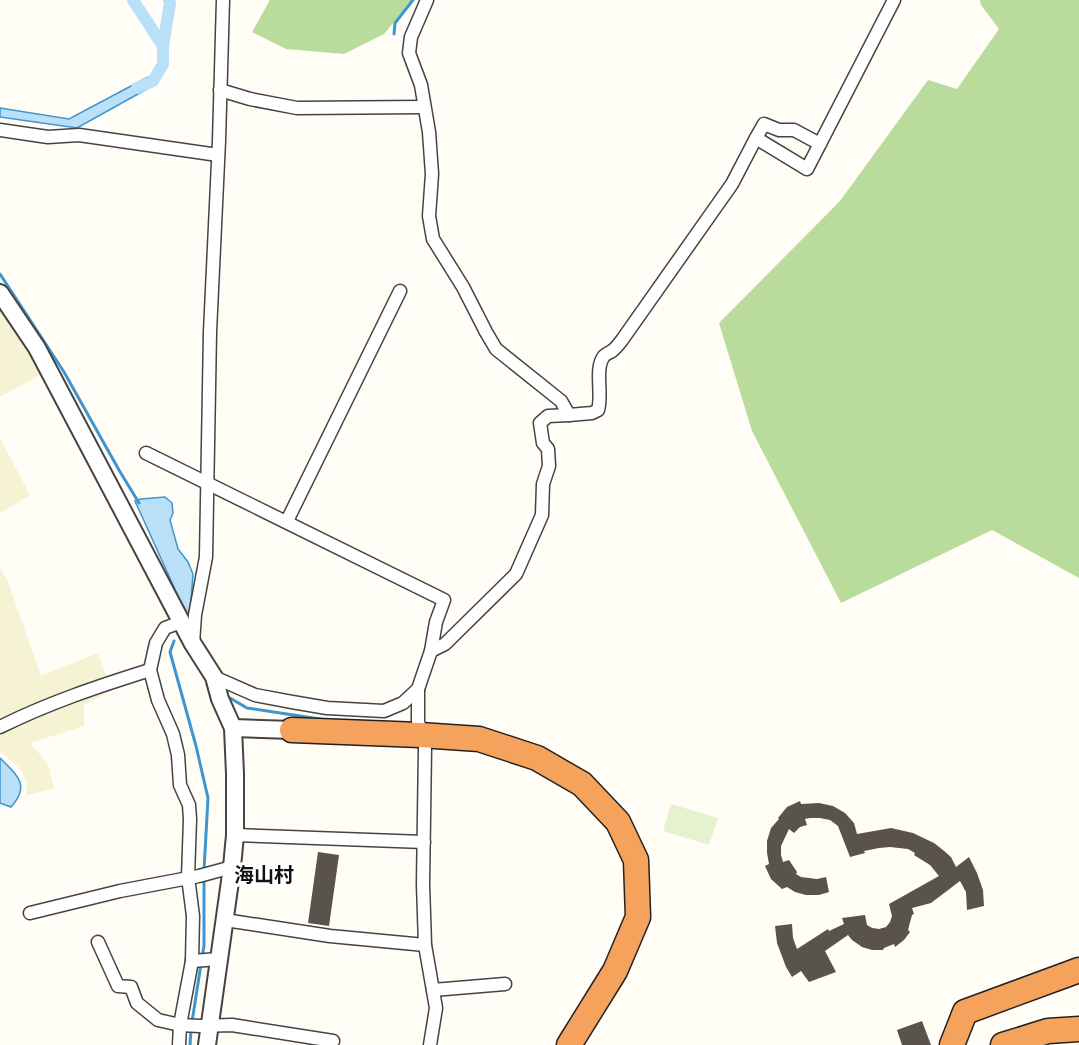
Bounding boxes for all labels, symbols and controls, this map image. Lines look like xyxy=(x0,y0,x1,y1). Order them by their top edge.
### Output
district label: 海山村 xyxy=(234,863,294,887)

